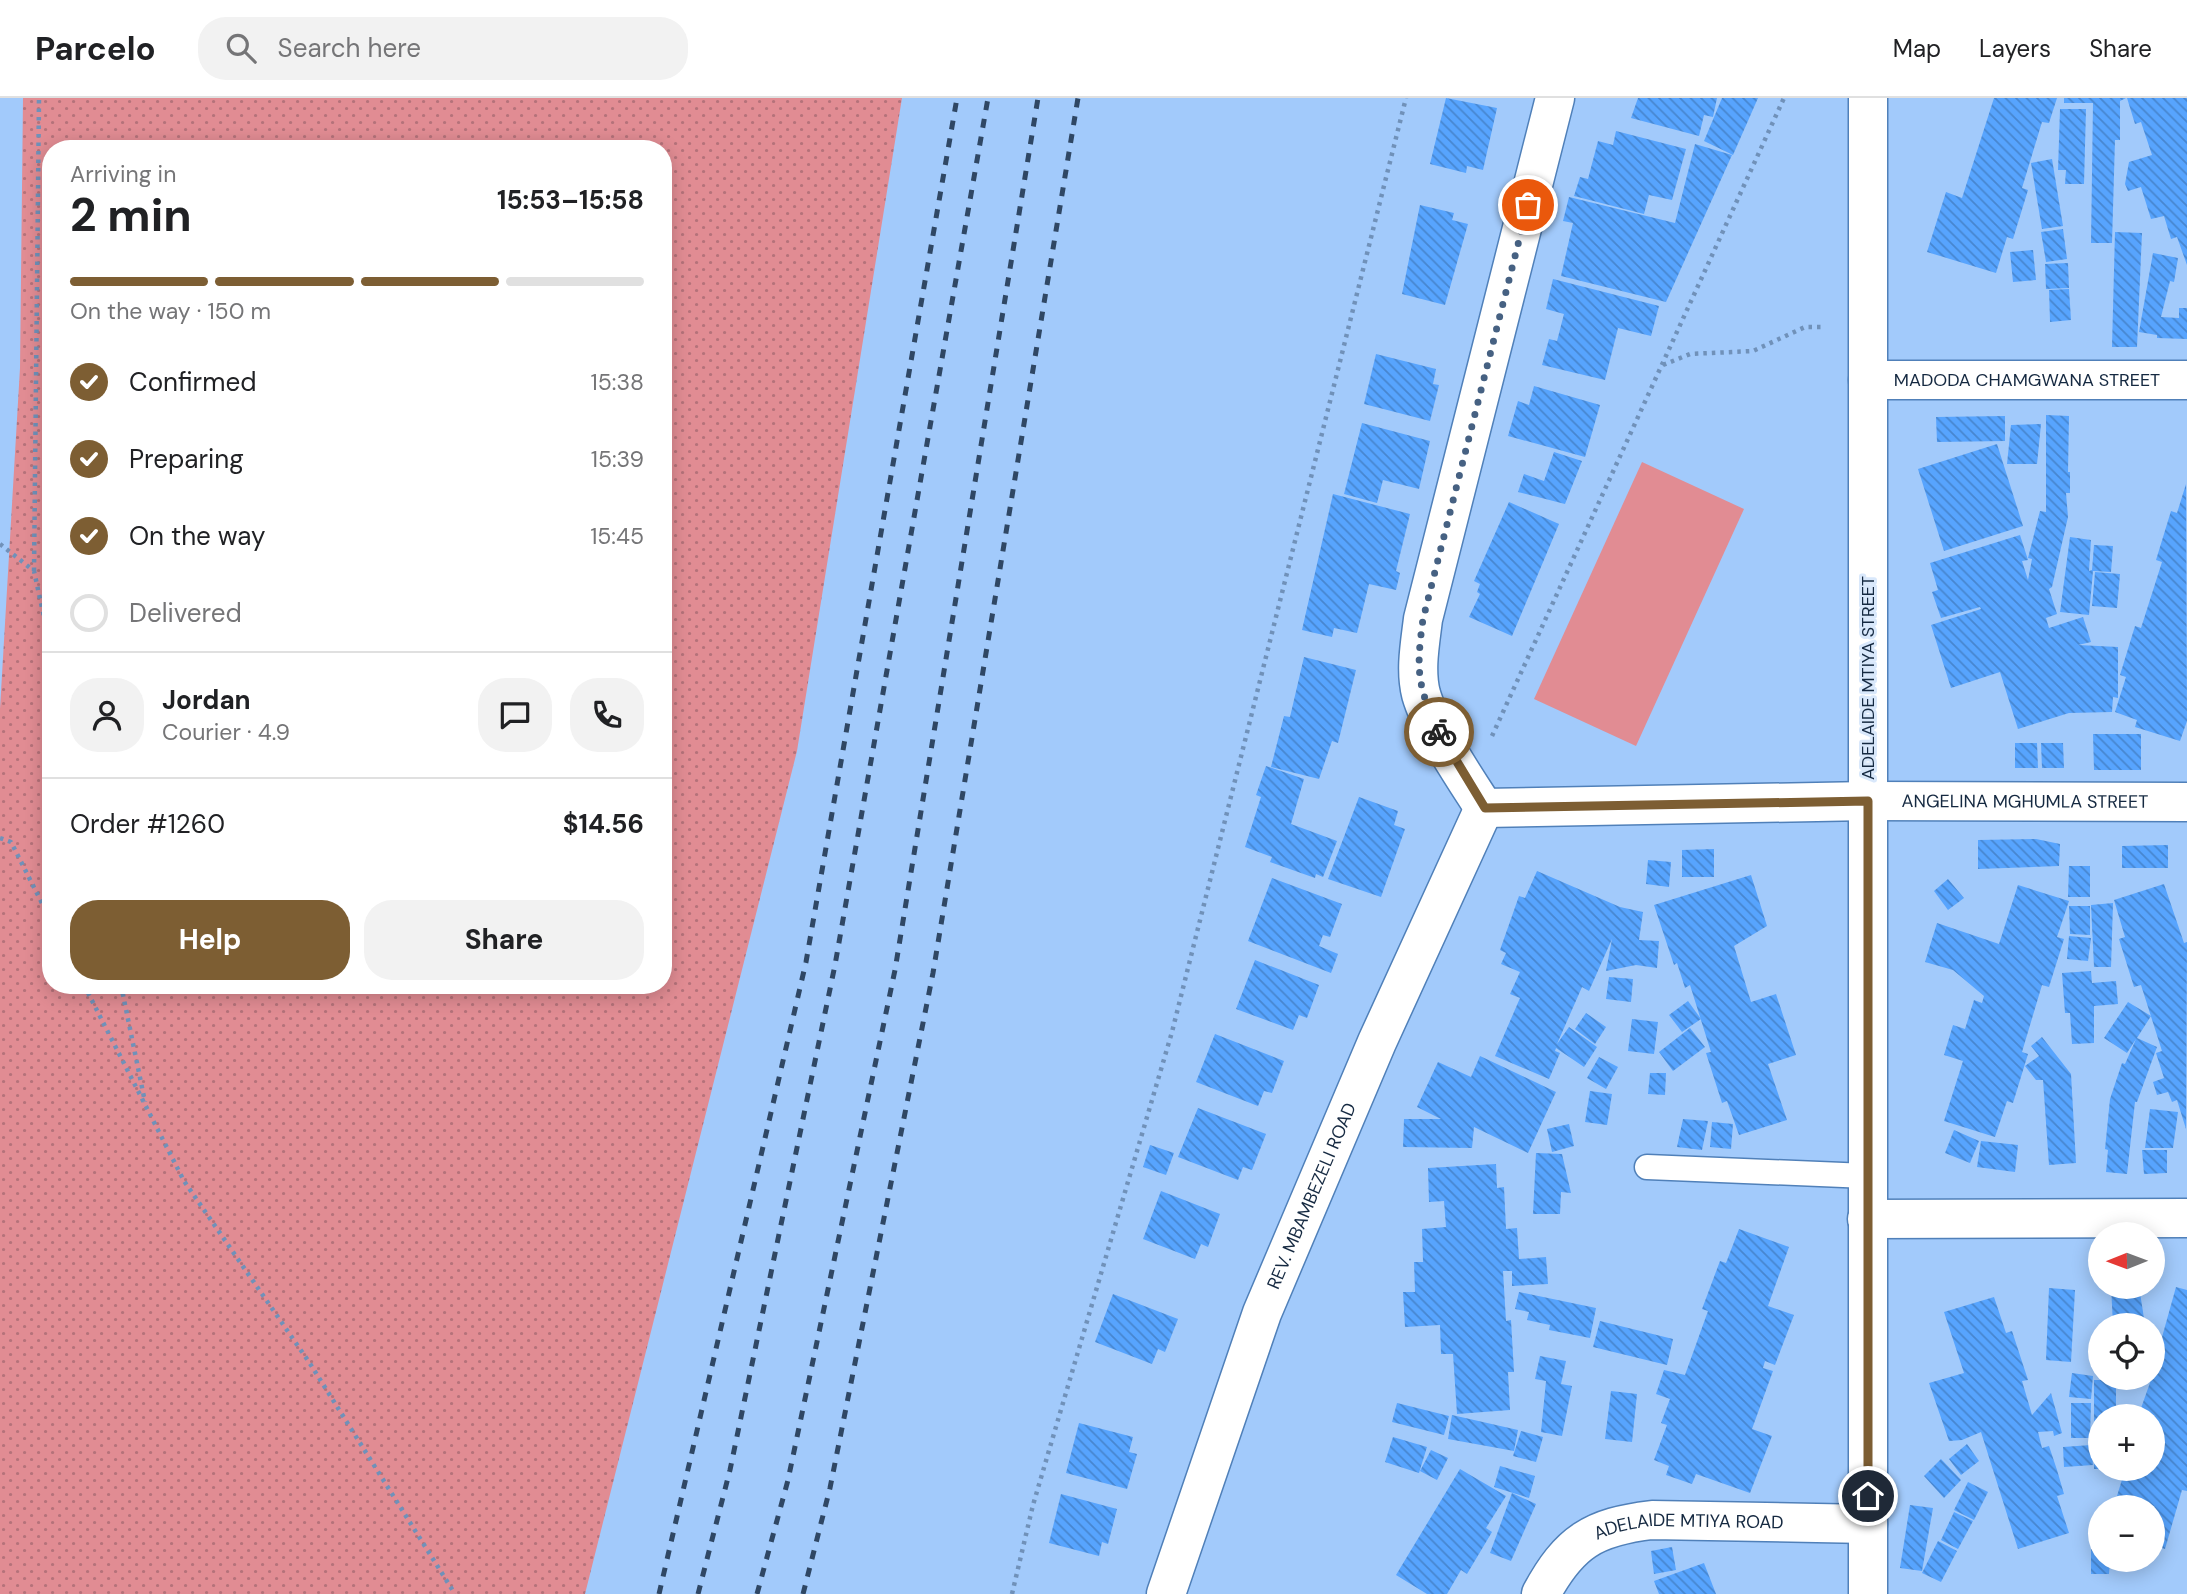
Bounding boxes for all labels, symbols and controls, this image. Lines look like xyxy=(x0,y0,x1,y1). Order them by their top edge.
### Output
search box xyxy=(198,17,688,80)
text: Parcelo xyxy=(35,27,156,70)
icon: search xyxy=(222,29,260,67)
text: Search here xyxy=(278,31,421,65)
text: Map xyxy=(1893,33,1941,64)
text: Layers xyxy=(1979,33,2051,64)
text: Share xyxy=(2089,33,2152,64)
text: Arriving in xyxy=(70,159,176,189)
pin xyxy=(1498,175,1558,235)
text: 15:53–15:58 xyxy=(497,183,644,217)
text: 2 min xyxy=(70,185,192,245)
icon: bag xyxy=(1509,186,1547,224)
text: On the way · 150 m xyxy=(70,296,271,326)
icon: check xyxy=(70,363,108,401)
text: Confirmed xyxy=(129,365,256,399)
text: 15:38 xyxy=(591,367,644,397)
street label: MADODA CHAMGWANA STREET xyxy=(1894,368,2160,392)
icon: check xyxy=(70,440,108,478)
text: Preparing xyxy=(129,442,244,476)
text: 15:39 xyxy=(591,444,644,474)
icon: check xyxy=(70,517,108,555)
text: On the way xyxy=(129,519,265,553)
text: 15:45 xyxy=(590,521,644,551)
street label: ADELAIDE MTIYA STREET xyxy=(1856,576,1880,780)
text: Delivered xyxy=(129,596,242,630)
button: person xyxy=(70,678,144,752)
button: chat xyxy=(478,678,552,752)
button: phone xyxy=(570,678,644,752)
text: Jordan xyxy=(162,683,251,717)
courier xyxy=(1404,697,1474,767)
icon: bike xyxy=(1420,713,1458,751)
text: Courier · 4.9 xyxy=(162,717,290,747)
street label: ANGELINA MGHUMLA STREET xyxy=(1901,789,2148,814)
text: Order #1260 xyxy=(70,807,225,841)
text: $14.56 xyxy=(563,807,644,841)
button: Help xyxy=(70,900,350,980)
button: Share xyxy=(364,900,644,980)
street label: REV. MBAMBEZELI ROAD xyxy=(1261,1099,1362,1293)
north arrow xyxy=(2088,1222,2165,1298)
map controls xyxy=(2088,1222,2165,1572)
button: locate xyxy=(2088,1313,2165,1390)
button: + xyxy=(2088,1404,2165,1481)
pin xyxy=(1838,1466,1898,1526)
icon: home xyxy=(1849,1477,1887,1515)
button: − xyxy=(2088,1495,2165,1572)
street label: ADELAIDE MTIYA ROAD xyxy=(1590,1508,1784,1545)

